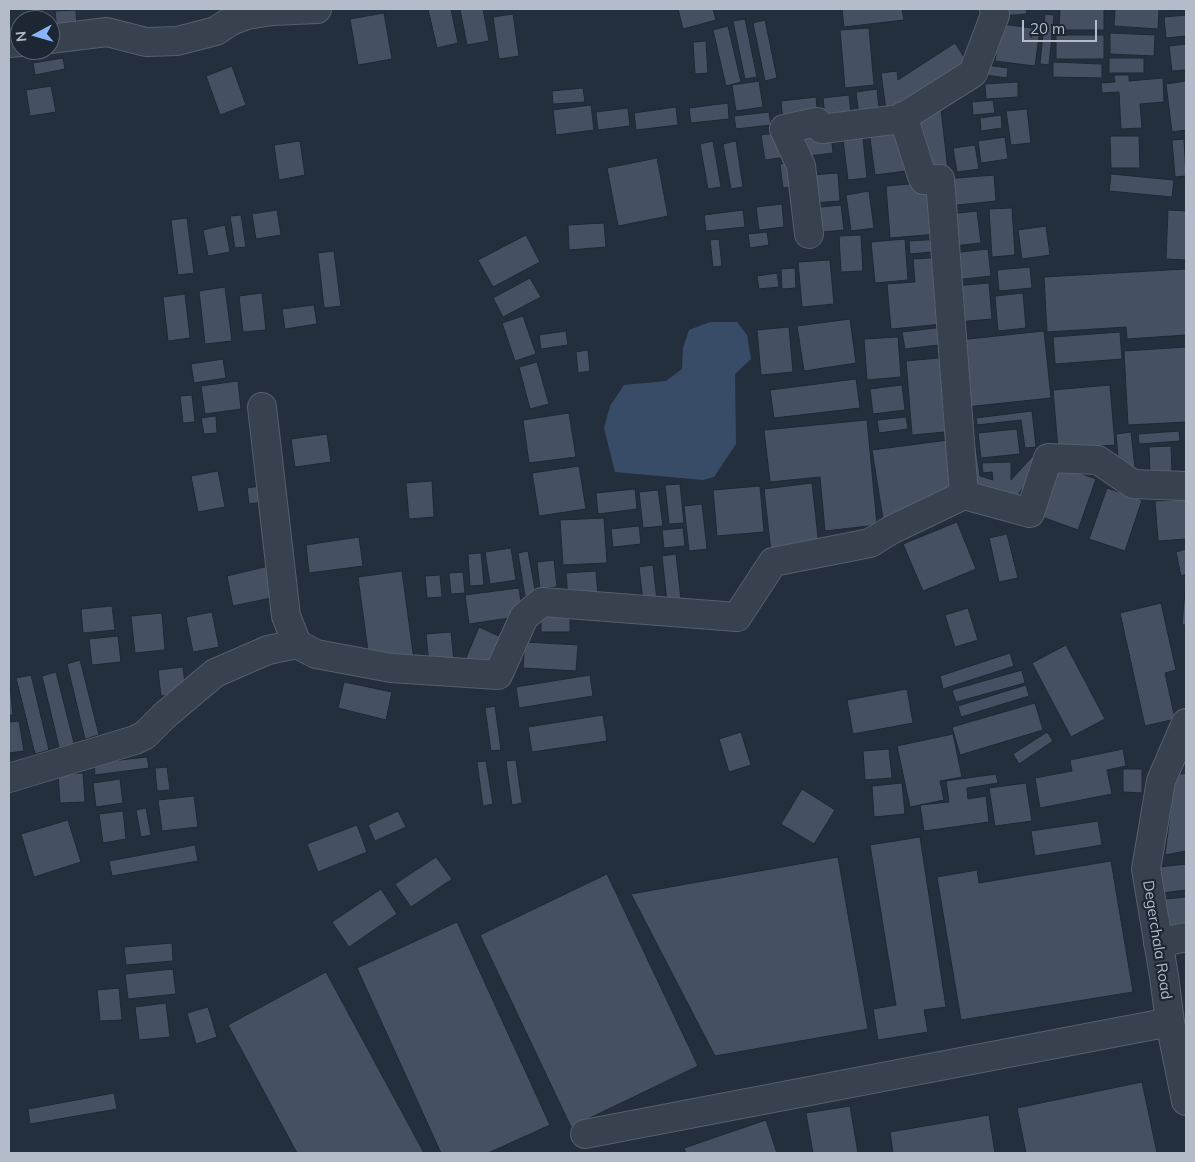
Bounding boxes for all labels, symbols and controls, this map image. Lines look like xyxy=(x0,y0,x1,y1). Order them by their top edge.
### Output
north arrow xyxy=(10,10,60,60)
scale bar xyxy=(1025,10,1100,42)
text: 20 m xyxy=(1030,19,1065,38)
text: N xyxy=(12,30,31,43)
street label: Degerchala Road xyxy=(1139,879,1175,1001)

